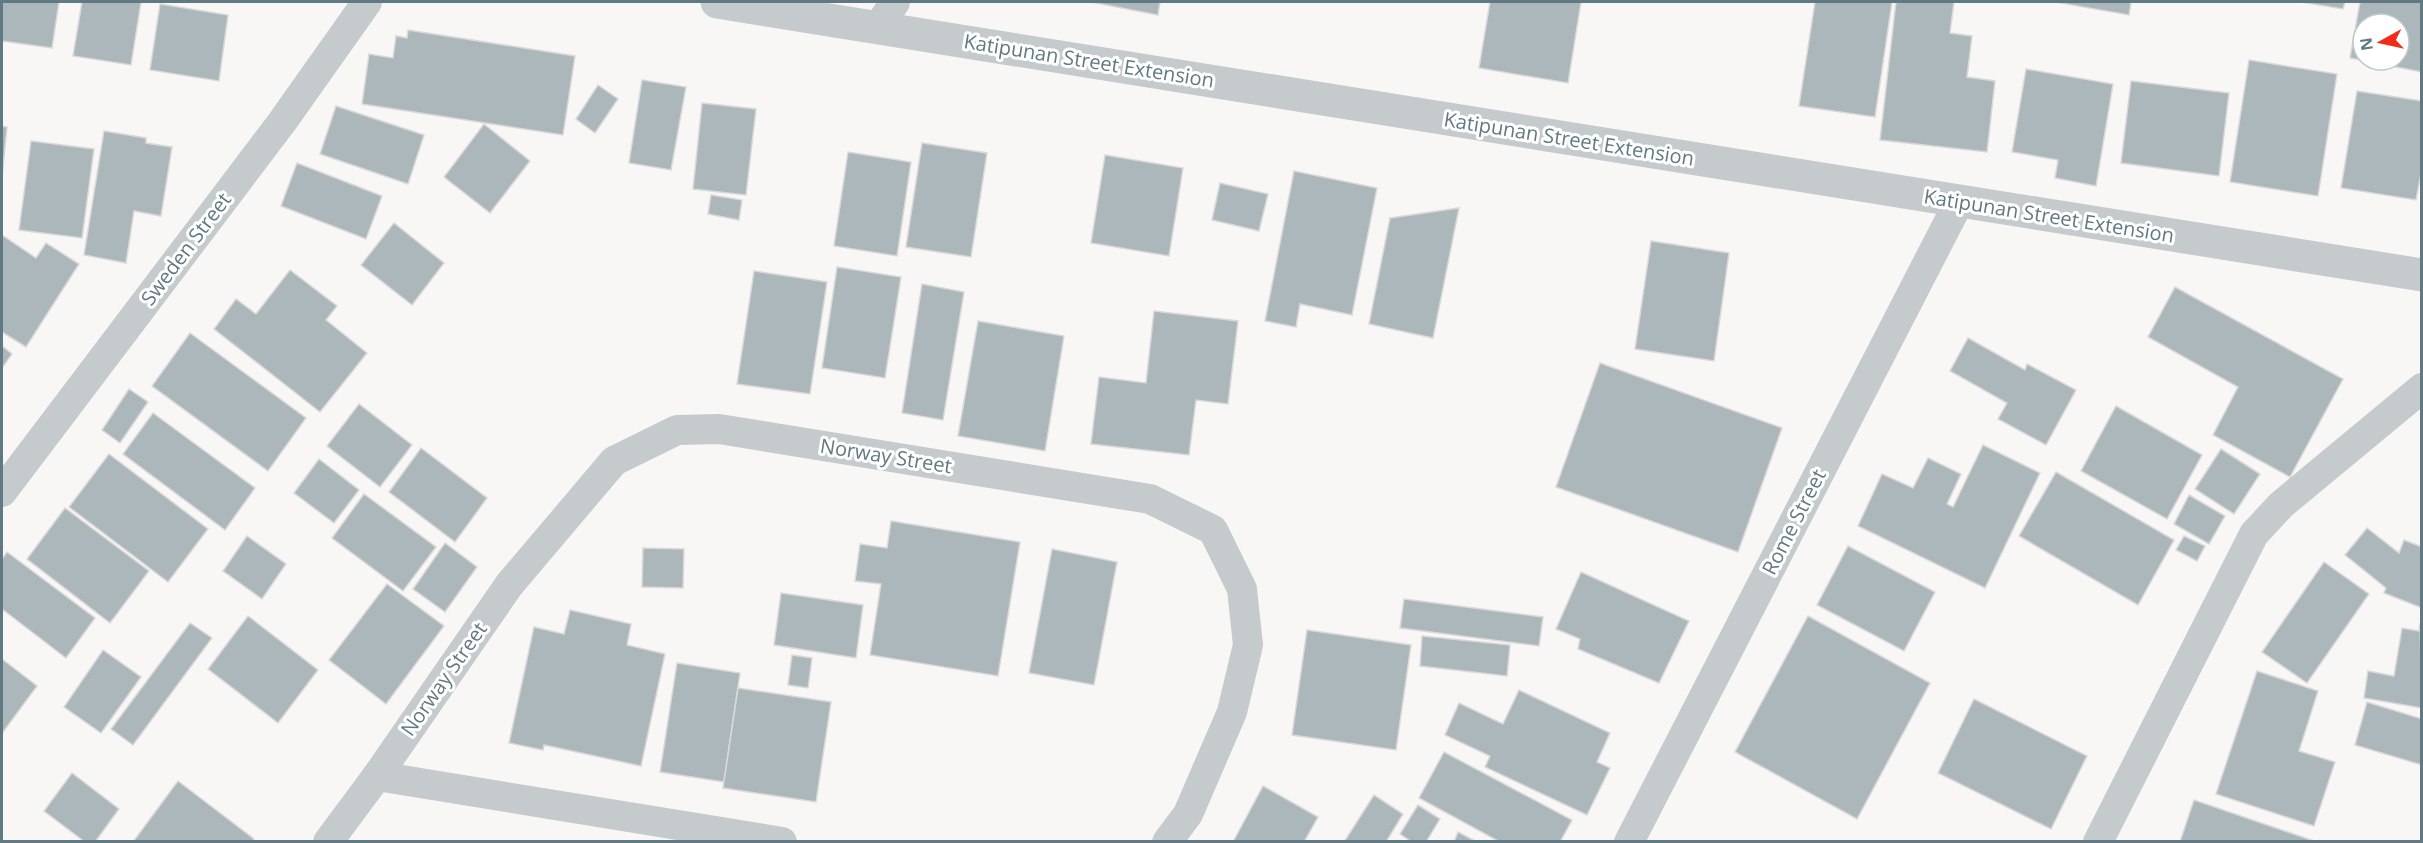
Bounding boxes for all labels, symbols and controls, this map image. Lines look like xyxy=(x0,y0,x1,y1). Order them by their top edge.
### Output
north arrow xyxy=(2351,12,2411,72)
street label: Katipunan Street Extension xyxy=(962,27,1216,94)
text: N xyxy=(2354,36,2378,52)
street label: Katipunan Street Extension xyxy=(1442,105,1696,172)
street label: Katipunan Street Extension xyxy=(1922,182,2176,249)
street label: Sweden Street xyxy=(134,187,237,311)
street label: Norway Street xyxy=(818,432,954,479)
street label: Rome Street xyxy=(1755,464,1832,579)
street label: Norway Street xyxy=(394,617,493,741)

